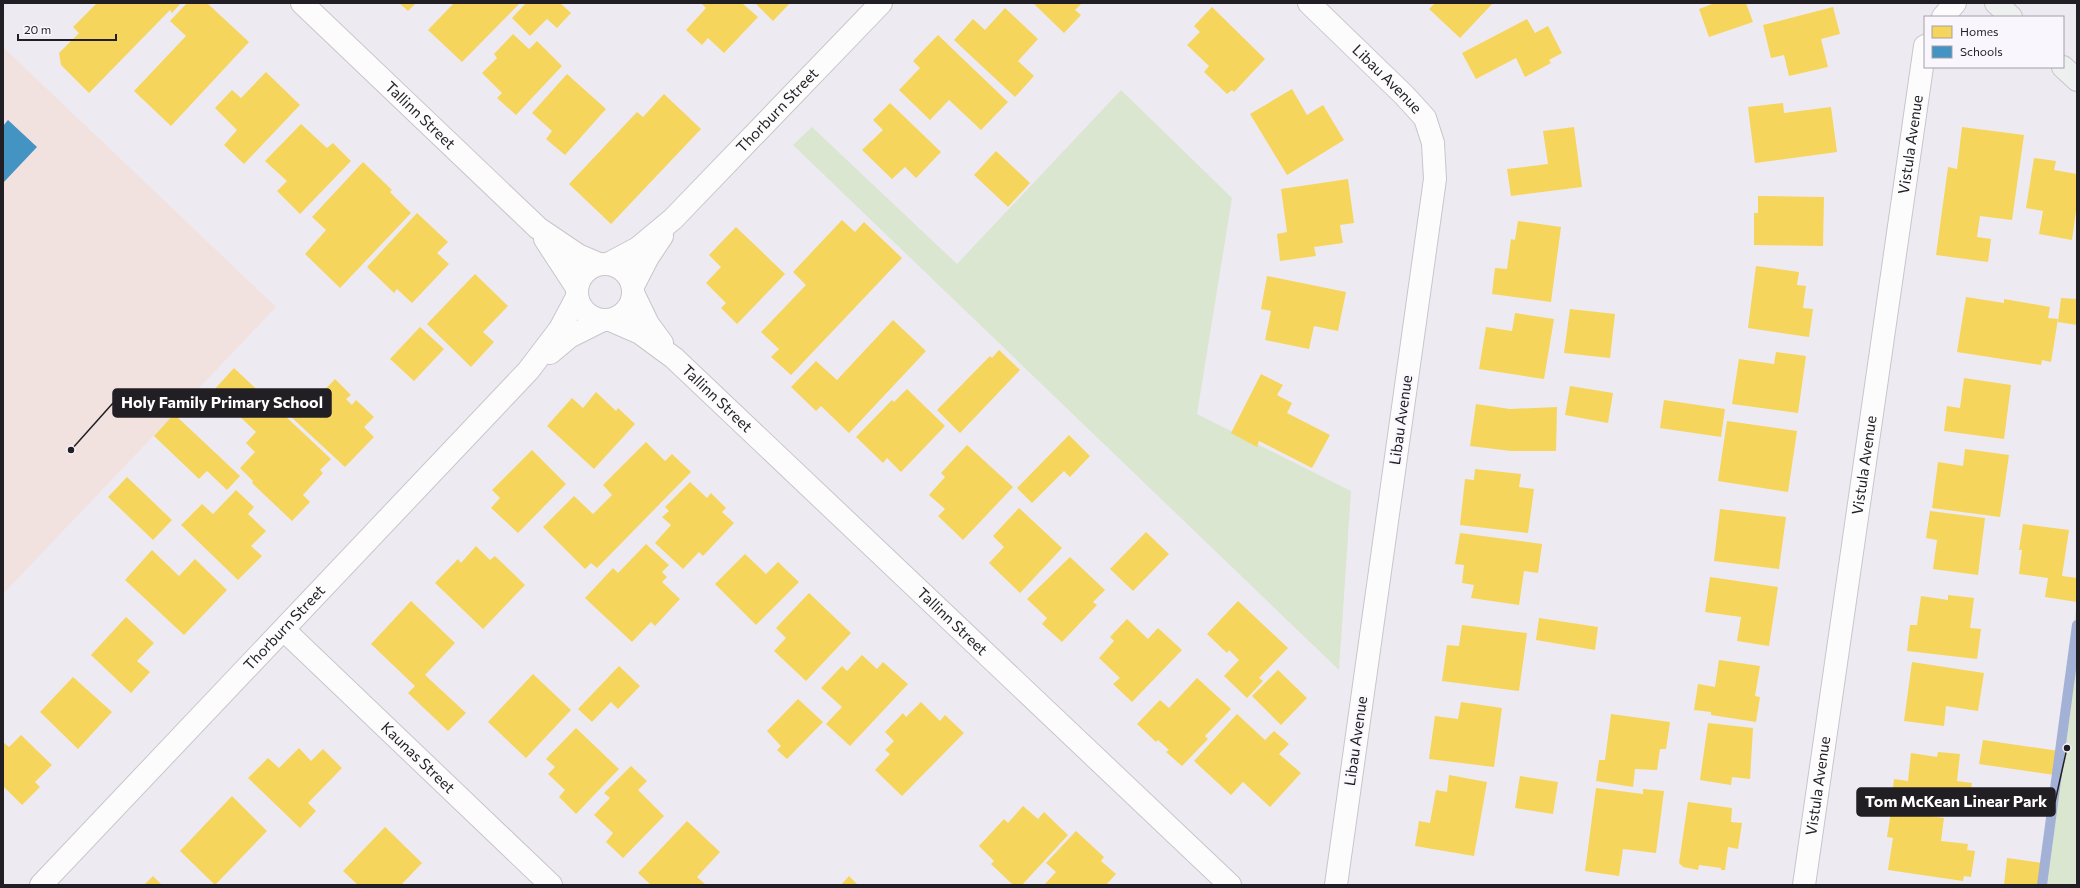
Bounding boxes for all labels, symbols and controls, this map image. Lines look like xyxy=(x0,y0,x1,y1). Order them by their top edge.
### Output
scale bar xyxy=(18,16,116,42)
legend xyxy=(1924,16,2064,68)
text: 20 m xyxy=(24,22,51,36)
text: Homes xyxy=(1960,24,1998,38)
street label: Libau Avenue xyxy=(1349,40,1426,117)
text: Schools xyxy=(1960,44,2003,58)
street label: Thorburn Street xyxy=(732,64,821,156)
street label: Tallinn Street xyxy=(382,77,460,152)
street label: Vistula Avenue xyxy=(1894,94,1926,195)
street label: Tallinn Street xyxy=(679,360,757,435)
street label: Libau Avenue xyxy=(1385,374,1415,466)
callout: Holy Family Primary School xyxy=(113,389,331,417)
text: Holy Family Primary School xyxy=(121,392,323,411)
street label: Vistula Avenue xyxy=(1847,414,1880,516)
street label: Thorburn Street xyxy=(239,581,328,674)
street label: Tallinn Street xyxy=(914,583,992,658)
street label: Libau Avenue xyxy=(1340,695,1370,787)
street label: Kaunas Street xyxy=(378,718,459,796)
street label: Vistula Avenue xyxy=(1801,735,1833,837)
callout: Tom McKean Linear Park xyxy=(1857,788,2055,816)
text: Tom McKean Linear Park xyxy=(1865,791,2048,810)

